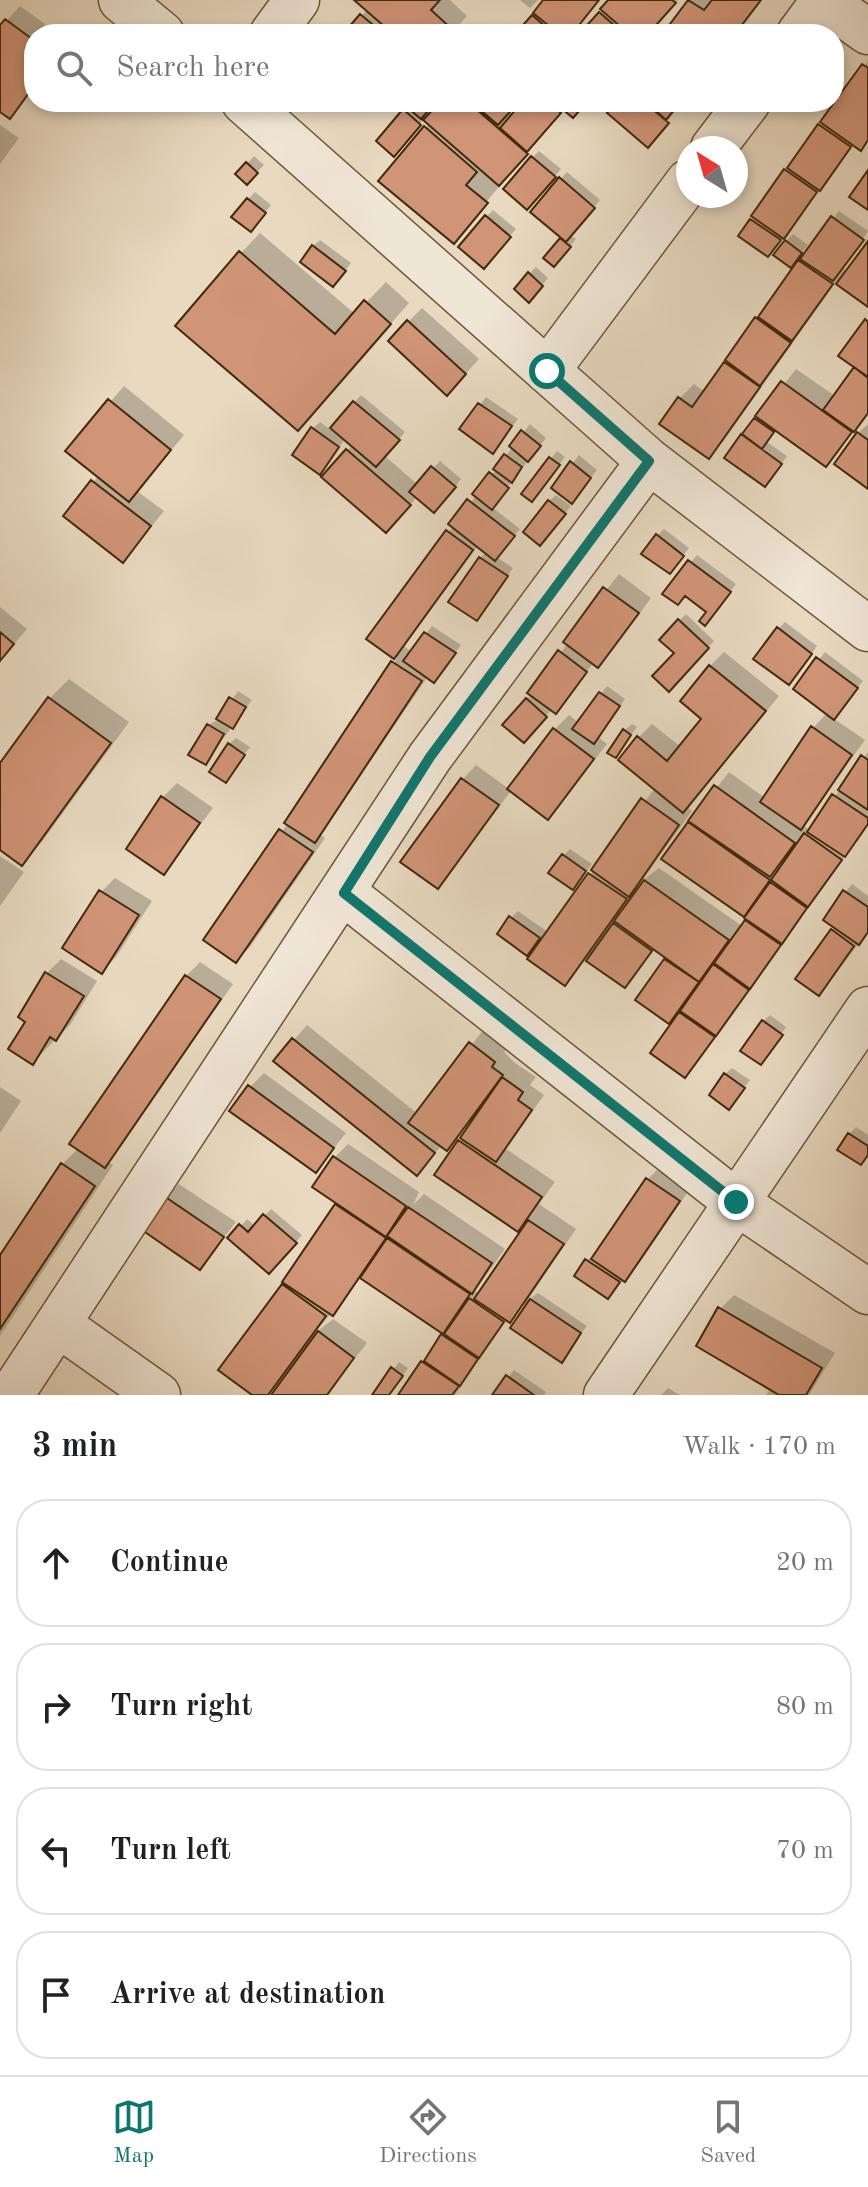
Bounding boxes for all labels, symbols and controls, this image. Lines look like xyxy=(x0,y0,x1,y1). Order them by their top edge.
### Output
search box xyxy=(24,24,844,112)
icon: search xyxy=(52,46,96,90)
text: Search here xyxy=(116,53,270,83)
north arrow xyxy=(676,136,748,208)
route start xyxy=(529,353,565,389)
route end xyxy=(718,1184,754,1220)
text: 3 min xyxy=(32,1430,117,1464)
text: Walk · 170 m xyxy=(682,1434,836,1460)
icon: ahead xyxy=(34,1541,78,1585)
text: Continue xyxy=(110,1548,229,1578)
text: 20 m xyxy=(776,1550,834,1576)
icon: right xyxy=(34,1685,78,1729)
text: Turn right xyxy=(110,1692,252,1722)
text: 80 m xyxy=(776,1694,834,1720)
icon: left xyxy=(34,1829,78,1873)
text: Turn left xyxy=(110,1836,231,1866)
text: 70 m xyxy=(776,1838,834,1864)
icon: arrive xyxy=(34,1973,78,2017)
text: Arrive at destination xyxy=(110,1980,385,2010)
tab: Map xyxy=(112,2095,156,2170)
tab: Directions xyxy=(379,2095,477,2170)
tab: Saved xyxy=(700,2095,756,2170)

